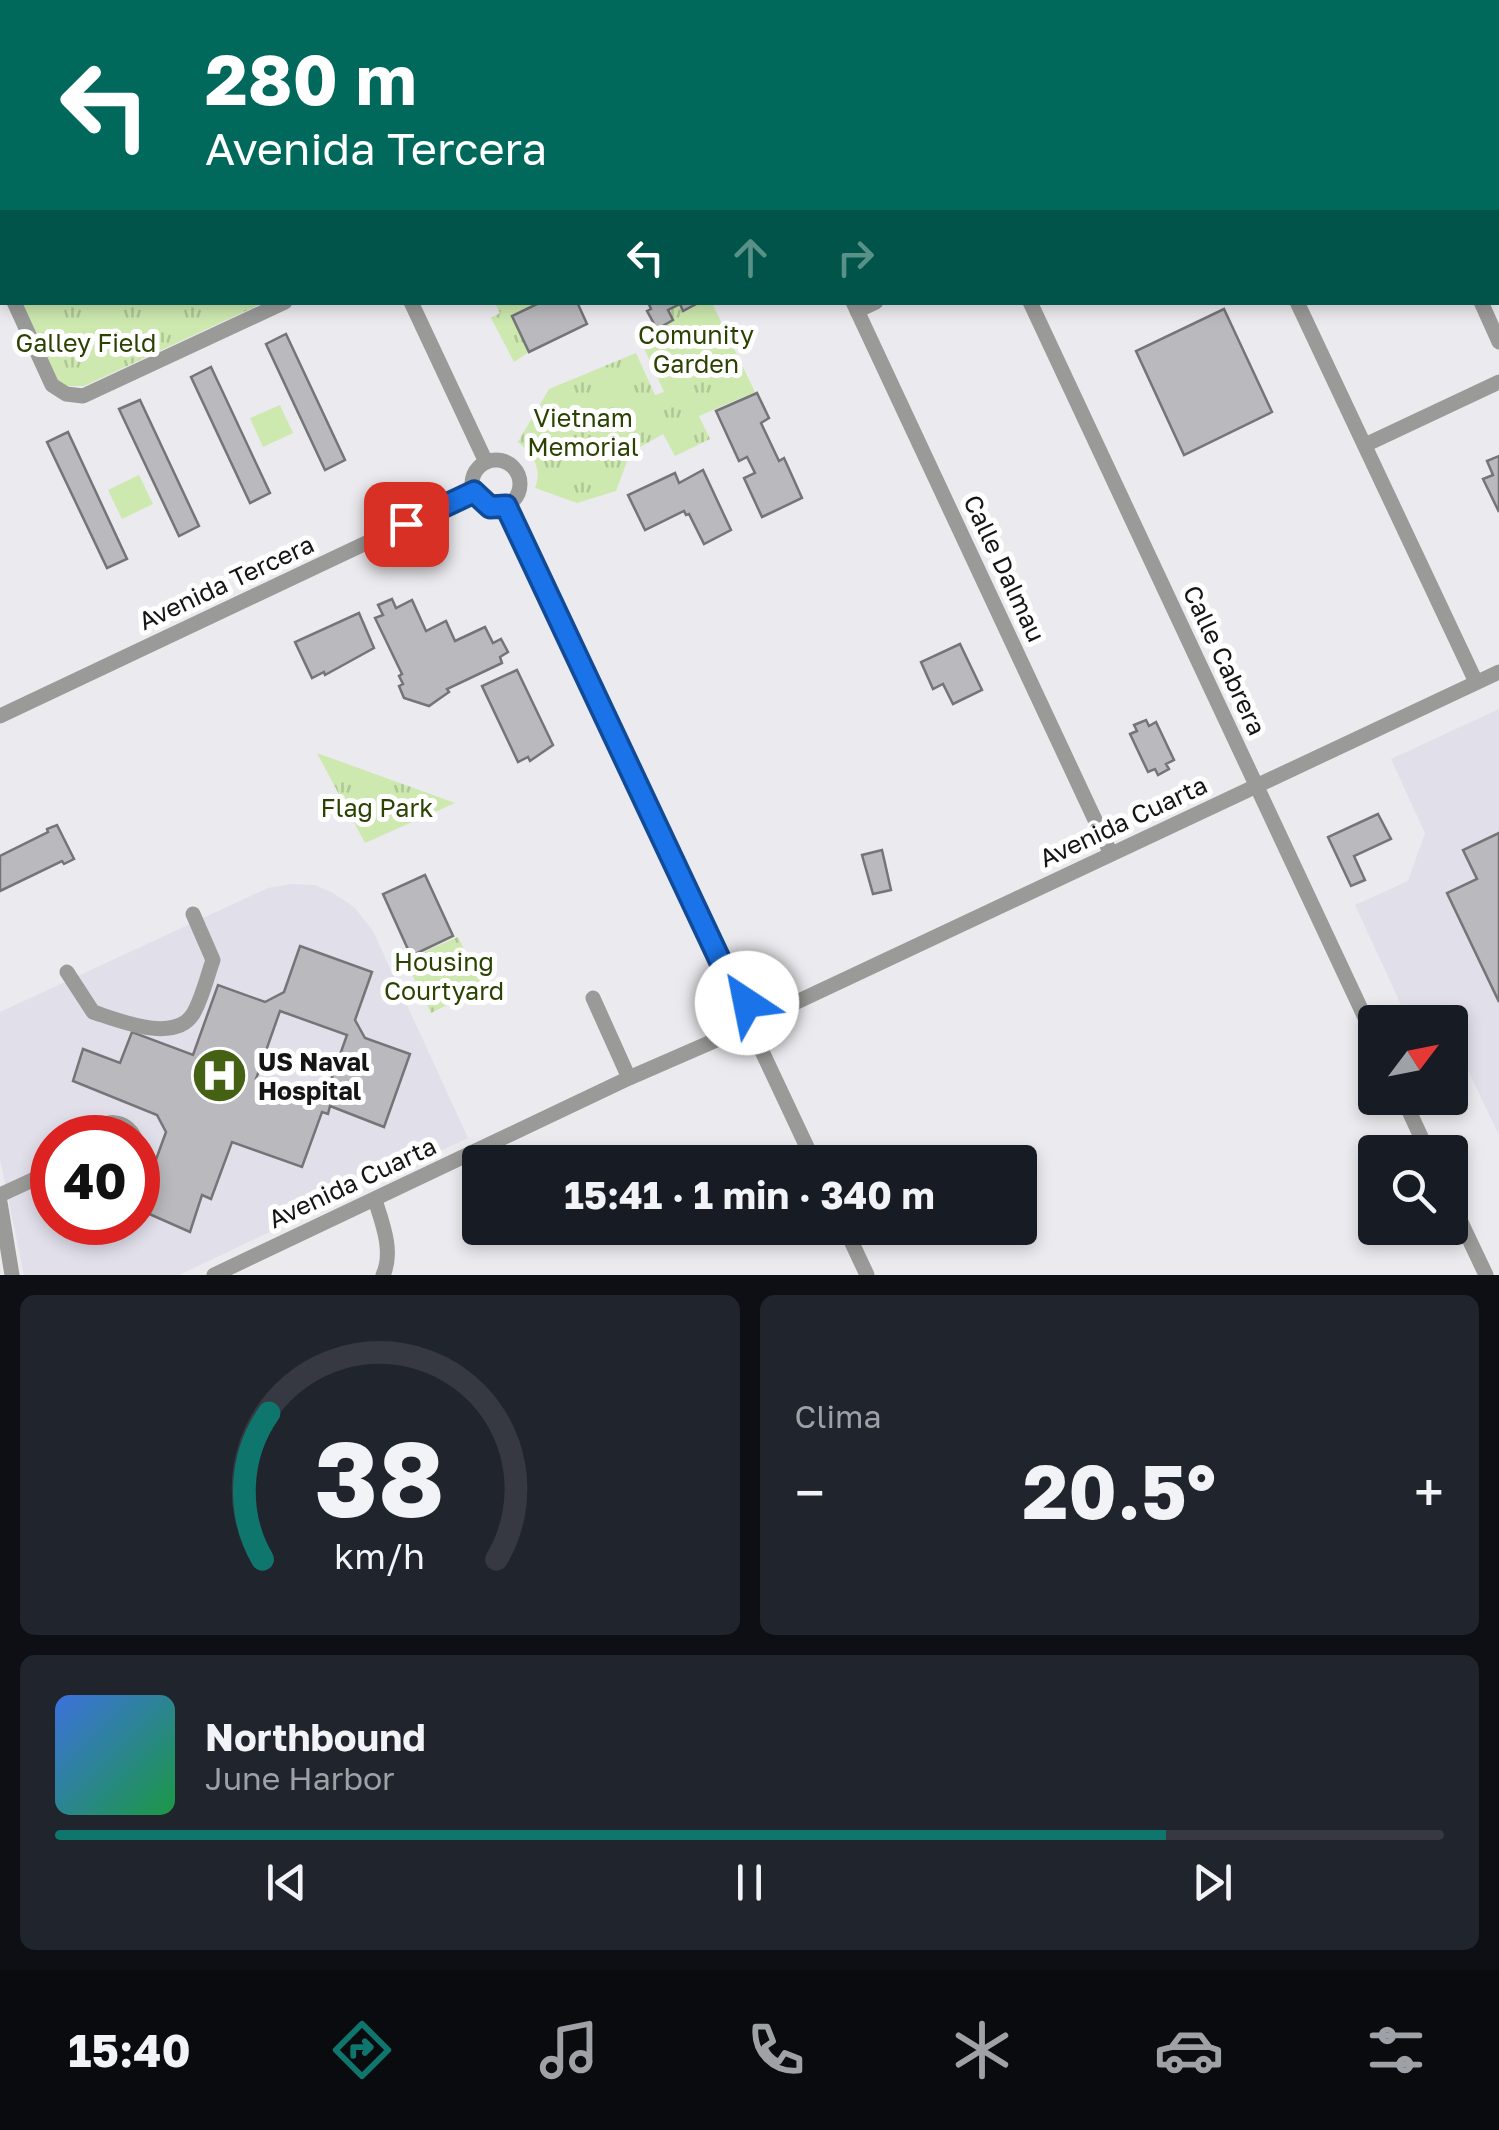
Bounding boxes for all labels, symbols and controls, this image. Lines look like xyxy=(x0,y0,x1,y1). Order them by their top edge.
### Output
text: 280 m xyxy=(205,36,417,120)
icon: left xyxy=(40,40,170,170)
text: Avenida Tercera xyxy=(205,121,547,175)
icon: left xyxy=(618,230,673,285)
icon: ahead xyxy=(723,230,778,285)
icon: right xyxy=(828,230,883,285)
park label: Comunity Garden xyxy=(638,319,754,379)
park label: Galley Field xyxy=(16,327,156,358)
park label: Vietnam Memorial xyxy=(527,402,639,462)
pin xyxy=(364,482,449,567)
street label: Calle Dalmau xyxy=(957,490,1053,646)
icon: arrive xyxy=(379,497,434,552)
street label: Avenida Tercera xyxy=(133,528,319,636)
street label: Calle Cabrera xyxy=(1177,580,1273,740)
street label: Avenida Cuarta xyxy=(1034,769,1212,873)
park label: Flag Park xyxy=(321,792,433,823)
park label: Housing Courtyard xyxy=(384,946,504,1006)
position arrow xyxy=(695,951,799,1055)
north arrow xyxy=(1358,1005,1468,1115)
map controls xyxy=(1358,1005,1468,1245)
hospital icon: US Naval Hospital xyxy=(189,1045,249,1105)
place label: US Naval Hospital xyxy=(258,1046,369,1106)
speed limit sign: 40 xyxy=(30,1115,160,1245)
street label: Avenida Cuarta xyxy=(263,1130,441,1234)
button: search xyxy=(1358,1135,1468,1245)
text: 15:41 · 1 min · 340 m xyxy=(564,1172,935,1217)
text: Clima xyxy=(795,1397,881,1435)
text: 38 xyxy=(315,1415,445,1540)
text: 20.5° xyxy=(1022,1445,1216,1536)
text: − xyxy=(795,1459,825,1525)
text: + xyxy=(1414,1459,1444,1525)
text: km/h xyxy=(334,1534,425,1577)
text: Northbound xyxy=(205,1714,426,1759)
text: June Harbor xyxy=(205,1759,395,1797)
icon: previous xyxy=(259,1855,314,1910)
icon: pause xyxy=(722,1855,777,1910)
icon: next xyxy=(1185,1855,1240,1910)
icon: directions xyxy=(327,2015,397,2085)
icon: music xyxy=(534,2015,604,2085)
icon: phone xyxy=(741,2015,811,2085)
icon: climate xyxy=(947,2015,1017,2085)
icon: car xyxy=(1154,2015,1224,2085)
icon: filters xyxy=(1361,2015,1431,2085)
text: 15:40 xyxy=(68,2023,191,2077)

